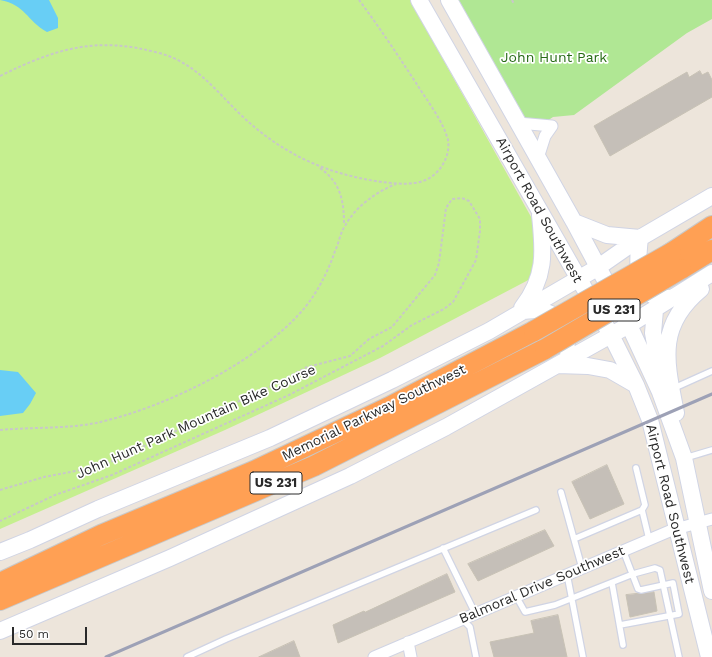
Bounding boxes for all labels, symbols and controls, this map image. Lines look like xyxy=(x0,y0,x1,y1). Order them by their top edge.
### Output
park label: John Hunt Park xyxy=(501,50,607,66)
street label: Airport Road Southwest xyxy=(492,134,586,286)
road number: US 231 xyxy=(588,299,640,321)
street label: John Hunt Park Mountain Bike Course xyxy=(74,361,318,483)
street label: Memorial Parkway Southwest xyxy=(279,361,469,465)
street label: Airport Road Southwest xyxy=(642,422,698,586)
road number: US 231 xyxy=(250,472,302,494)
street label: Balmoral Drive Southwest xyxy=(457,542,627,628)
scale bar xyxy=(14,619,89,645)
text: 50 m xyxy=(19,627,49,641)

